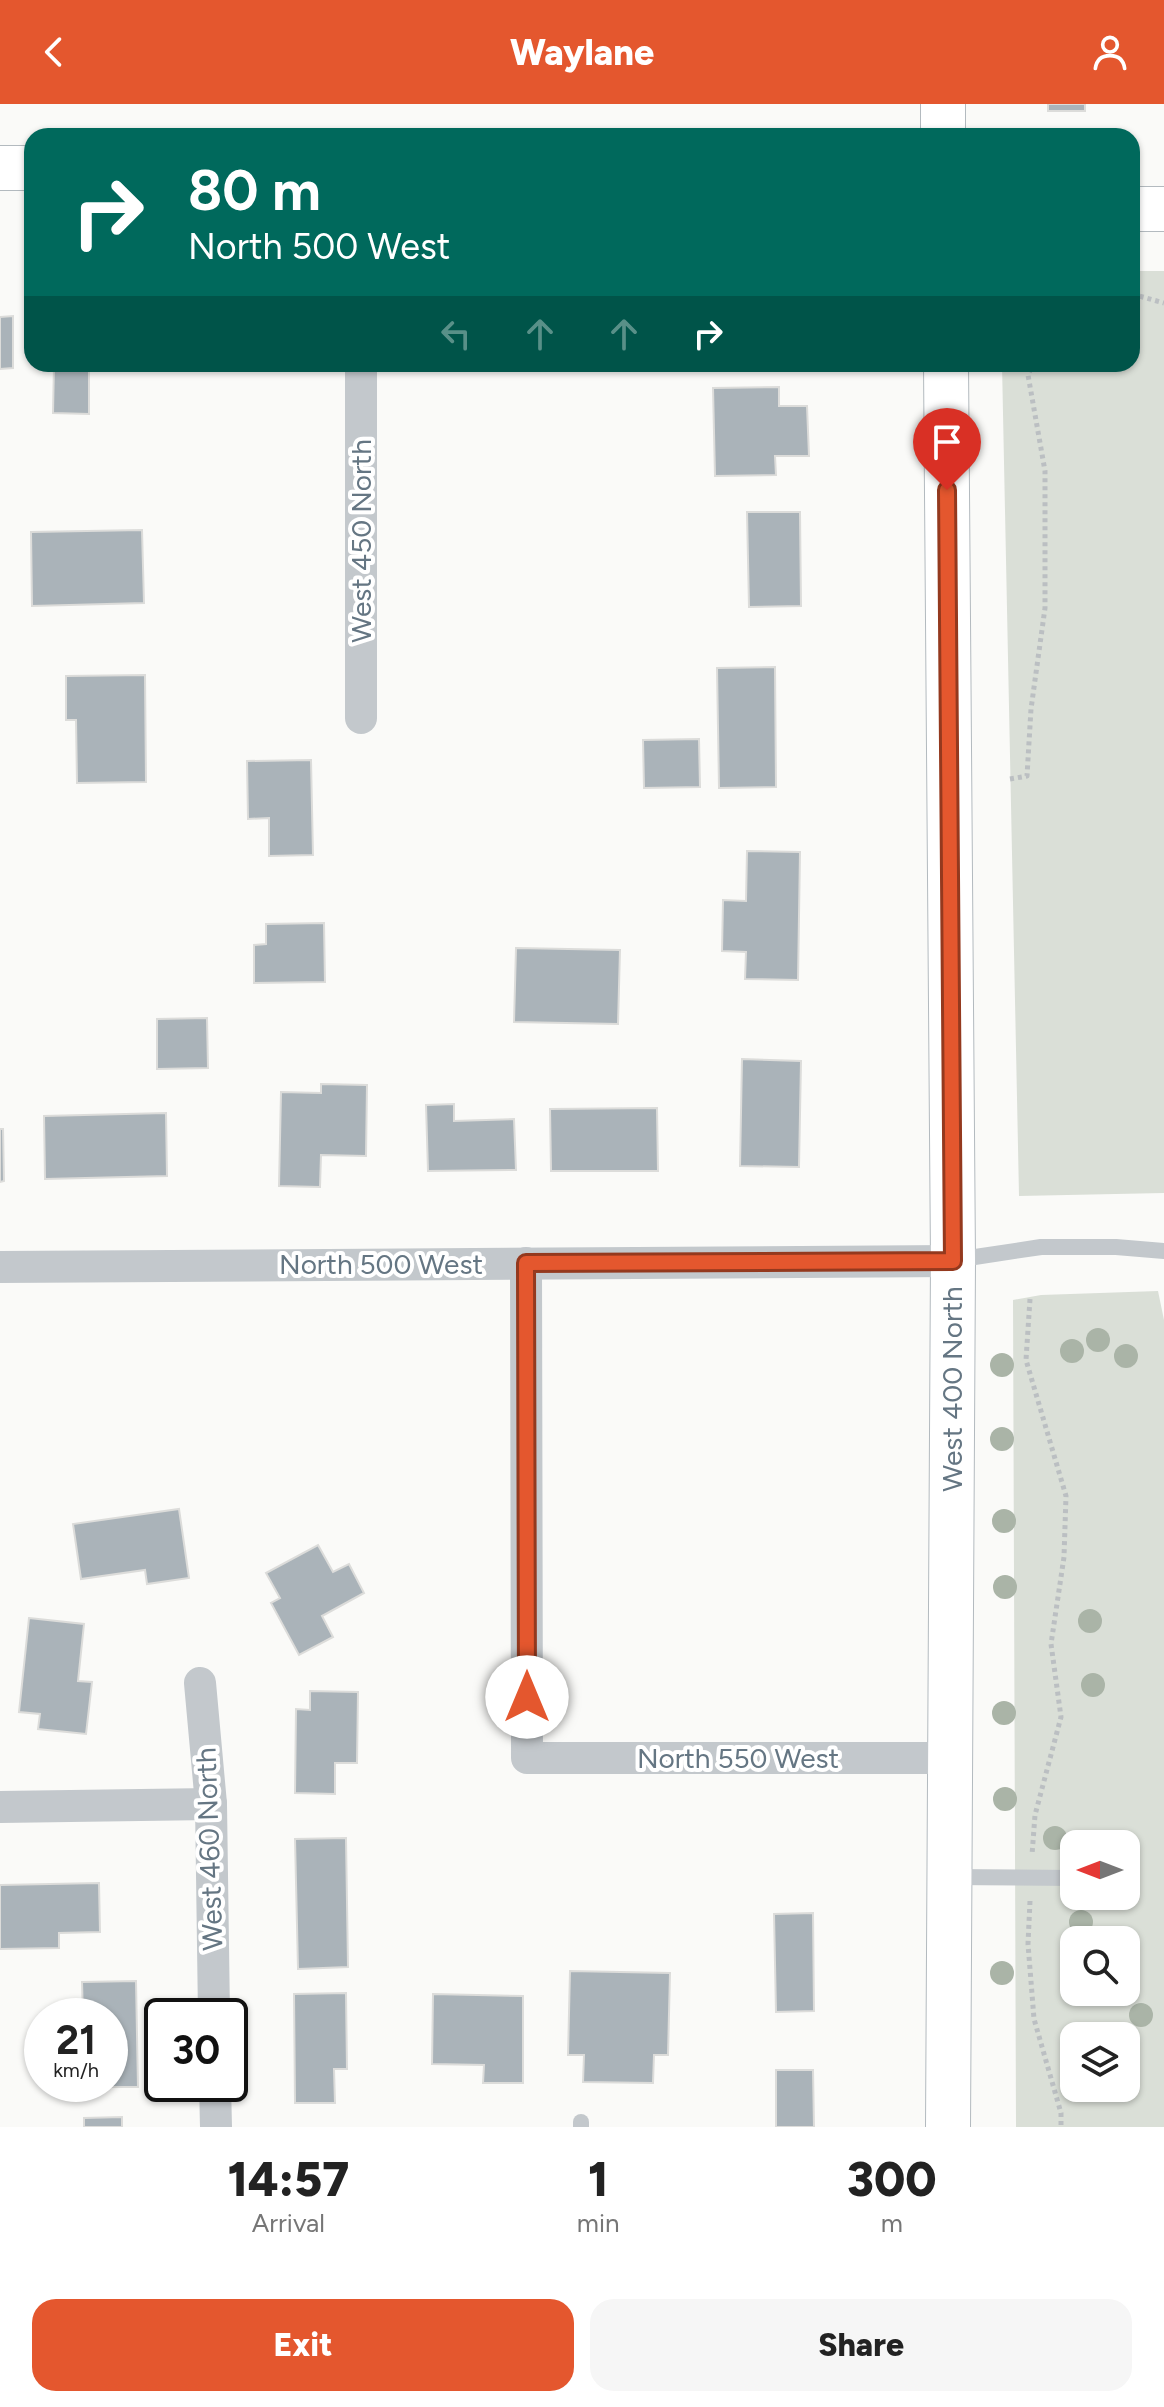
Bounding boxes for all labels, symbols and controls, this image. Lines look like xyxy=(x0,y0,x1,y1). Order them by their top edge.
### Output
icon: back xyxy=(32,30,76,74)
icon: person xyxy=(1088,30,1132,74)
text: Waylane xyxy=(510,31,654,74)
text: 80 m xyxy=(188,157,321,224)
icon: right xyxy=(56,160,160,264)
text: North 500 West xyxy=(188,225,450,268)
icon: left xyxy=(434,312,478,356)
icon: ahead xyxy=(518,312,562,356)
icon: ahead xyxy=(602,312,646,356)
icon: right xyxy=(686,312,730,356)
pin xyxy=(913,408,981,490)
icon: arrive xyxy=(925,420,969,464)
street label: West 450 North xyxy=(344,439,378,643)
street label: North 500 West xyxy=(279,1247,483,1281)
street label: West 400 North xyxy=(935,1286,969,1492)
position arrow xyxy=(485,1655,569,1739)
street label: North 550 West xyxy=(637,1741,839,1775)
street label: West 460 North xyxy=(188,1747,230,1951)
north arrow xyxy=(1060,1830,1140,1910)
map controls xyxy=(1060,1830,1140,2102)
button: search xyxy=(1060,1926,1140,2006)
speed limit sign: 30 xyxy=(144,1998,248,2102)
text: 21 xyxy=(56,2016,96,2064)
button: layers xyxy=(1060,2022,1140,2102)
text: km/h xyxy=(53,2058,99,2082)
text: 14:57 xyxy=(228,2150,349,2208)
text: 1 xyxy=(588,2150,608,2208)
text: 300 xyxy=(847,2150,936,2208)
text: Arrival xyxy=(252,2207,325,2239)
text: min xyxy=(577,2207,619,2239)
text: m xyxy=(881,2207,903,2239)
button: Exit xyxy=(32,2299,574,2391)
button: Share xyxy=(590,2299,1132,2391)

